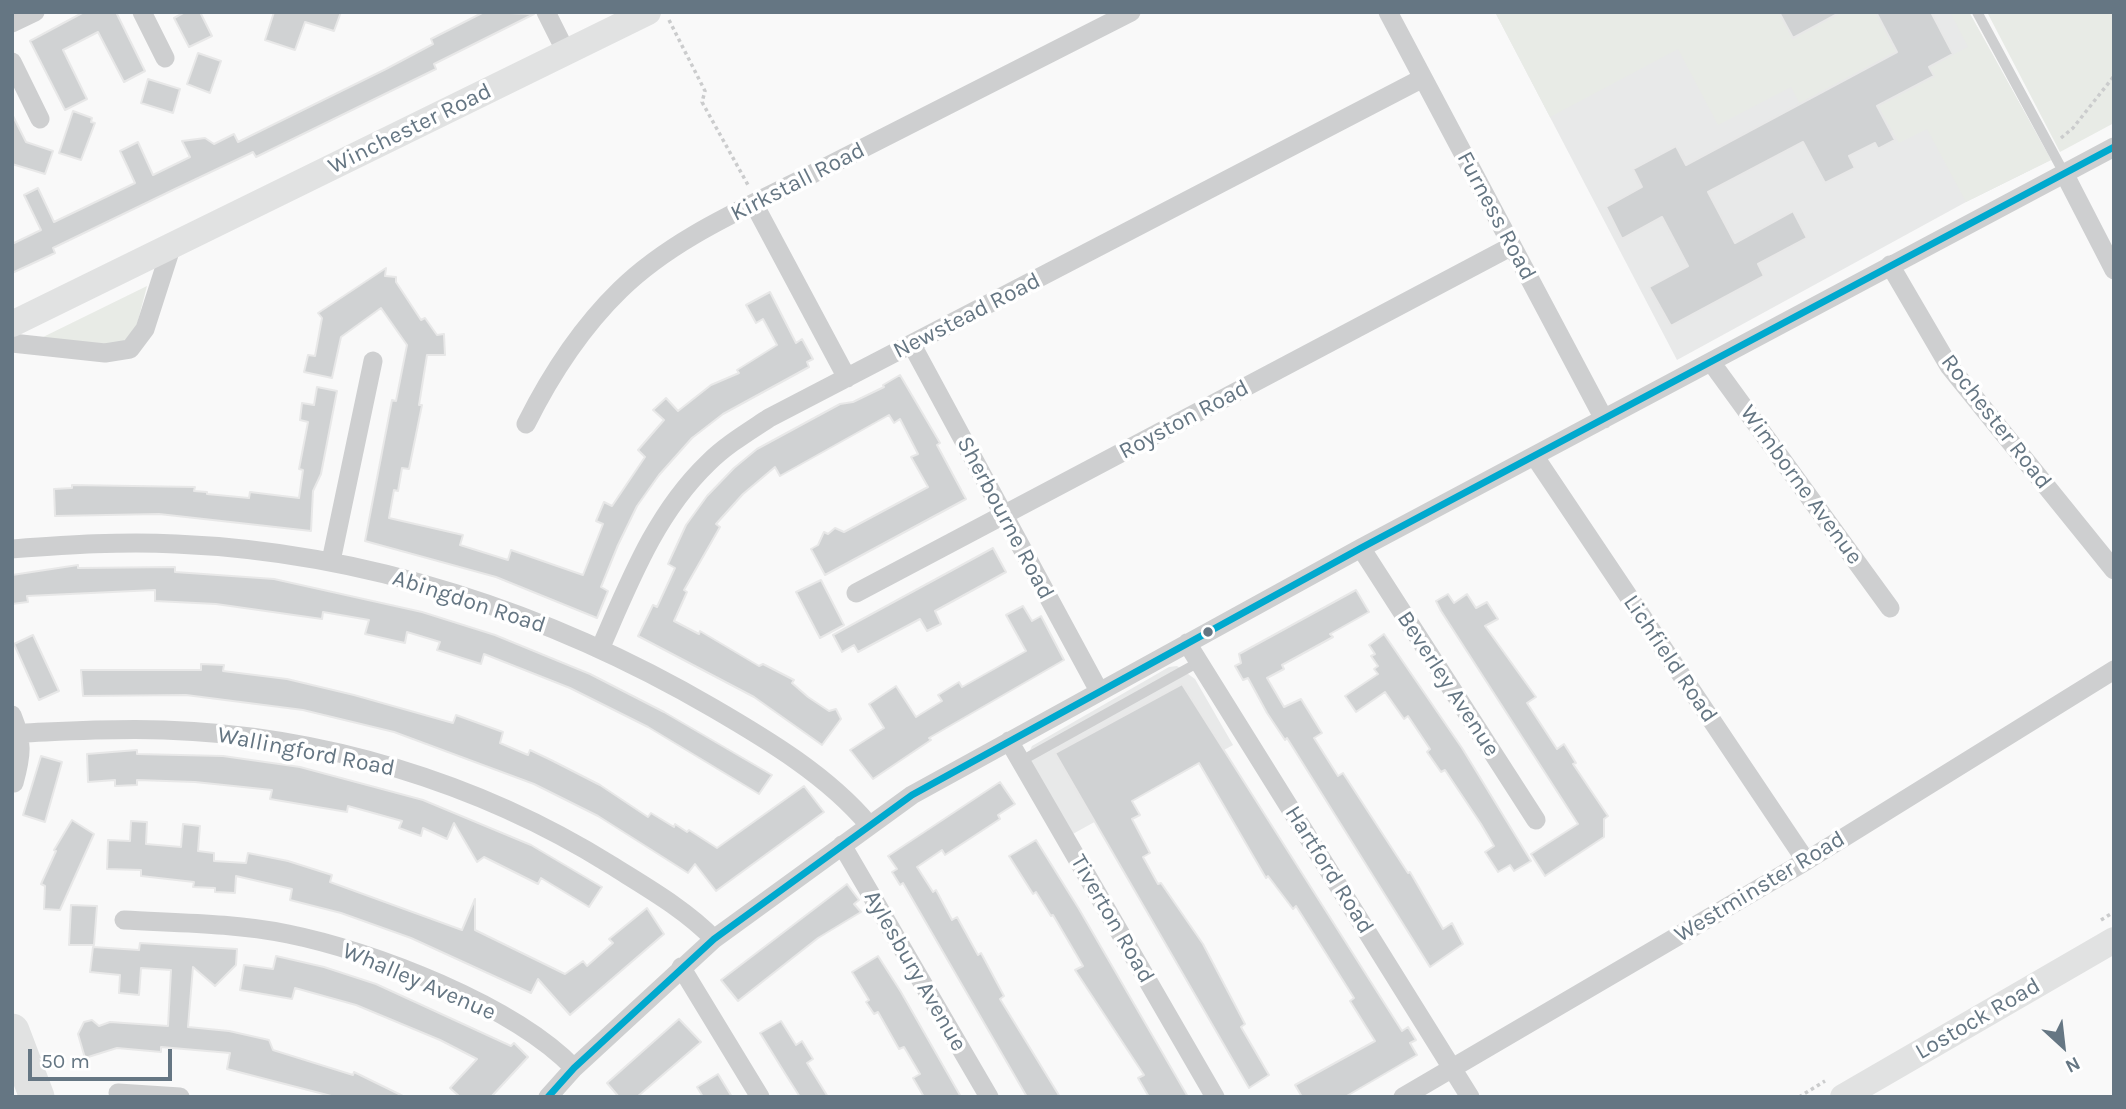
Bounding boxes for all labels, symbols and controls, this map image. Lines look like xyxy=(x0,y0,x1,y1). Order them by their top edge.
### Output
street label: Winchester Road xyxy=(324,78,496,180)
street label: Kirkstall Road xyxy=(726,136,870,228)
street label: Furness Road xyxy=(1450,147,1542,285)
street label: Newstead Road xyxy=(889,267,1045,365)
street label: Rochester Road xyxy=(1935,349,2057,495)
street label: Royston Road xyxy=(1114,374,1254,466)
street label: Wimborne Avenue xyxy=(1734,400,1868,570)
street label: Sherbourne Road xyxy=(950,432,1060,604)
street label: Abingdon Road xyxy=(389,564,549,640)
street label: Lichfield Road xyxy=(1617,590,1723,728)
street label: Beverley Avenue xyxy=(1391,606,1505,762)
unlabelled marker xyxy=(1201,625,1215,639)
street label: Wallingford Road xyxy=(215,721,397,783)
street label: Hartford Road xyxy=(1279,801,1379,939)
street label: Westminster Road xyxy=(1670,825,1850,949)
street label: Tiverton Road xyxy=(1064,850,1160,988)
street label: Aylesbury Avenue xyxy=(858,886,972,1056)
street label: Whalley Avenue xyxy=(338,937,500,1027)
street label: Lostock Road xyxy=(1911,972,2045,1066)
north arrow xyxy=(2028,1011,2098,1081)
scale bar xyxy=(32,1036,175,1080)
text: 50 m xyxy=(41,1049,90,1073)
text: N xyxy=(2061,1052,2084,1078)

